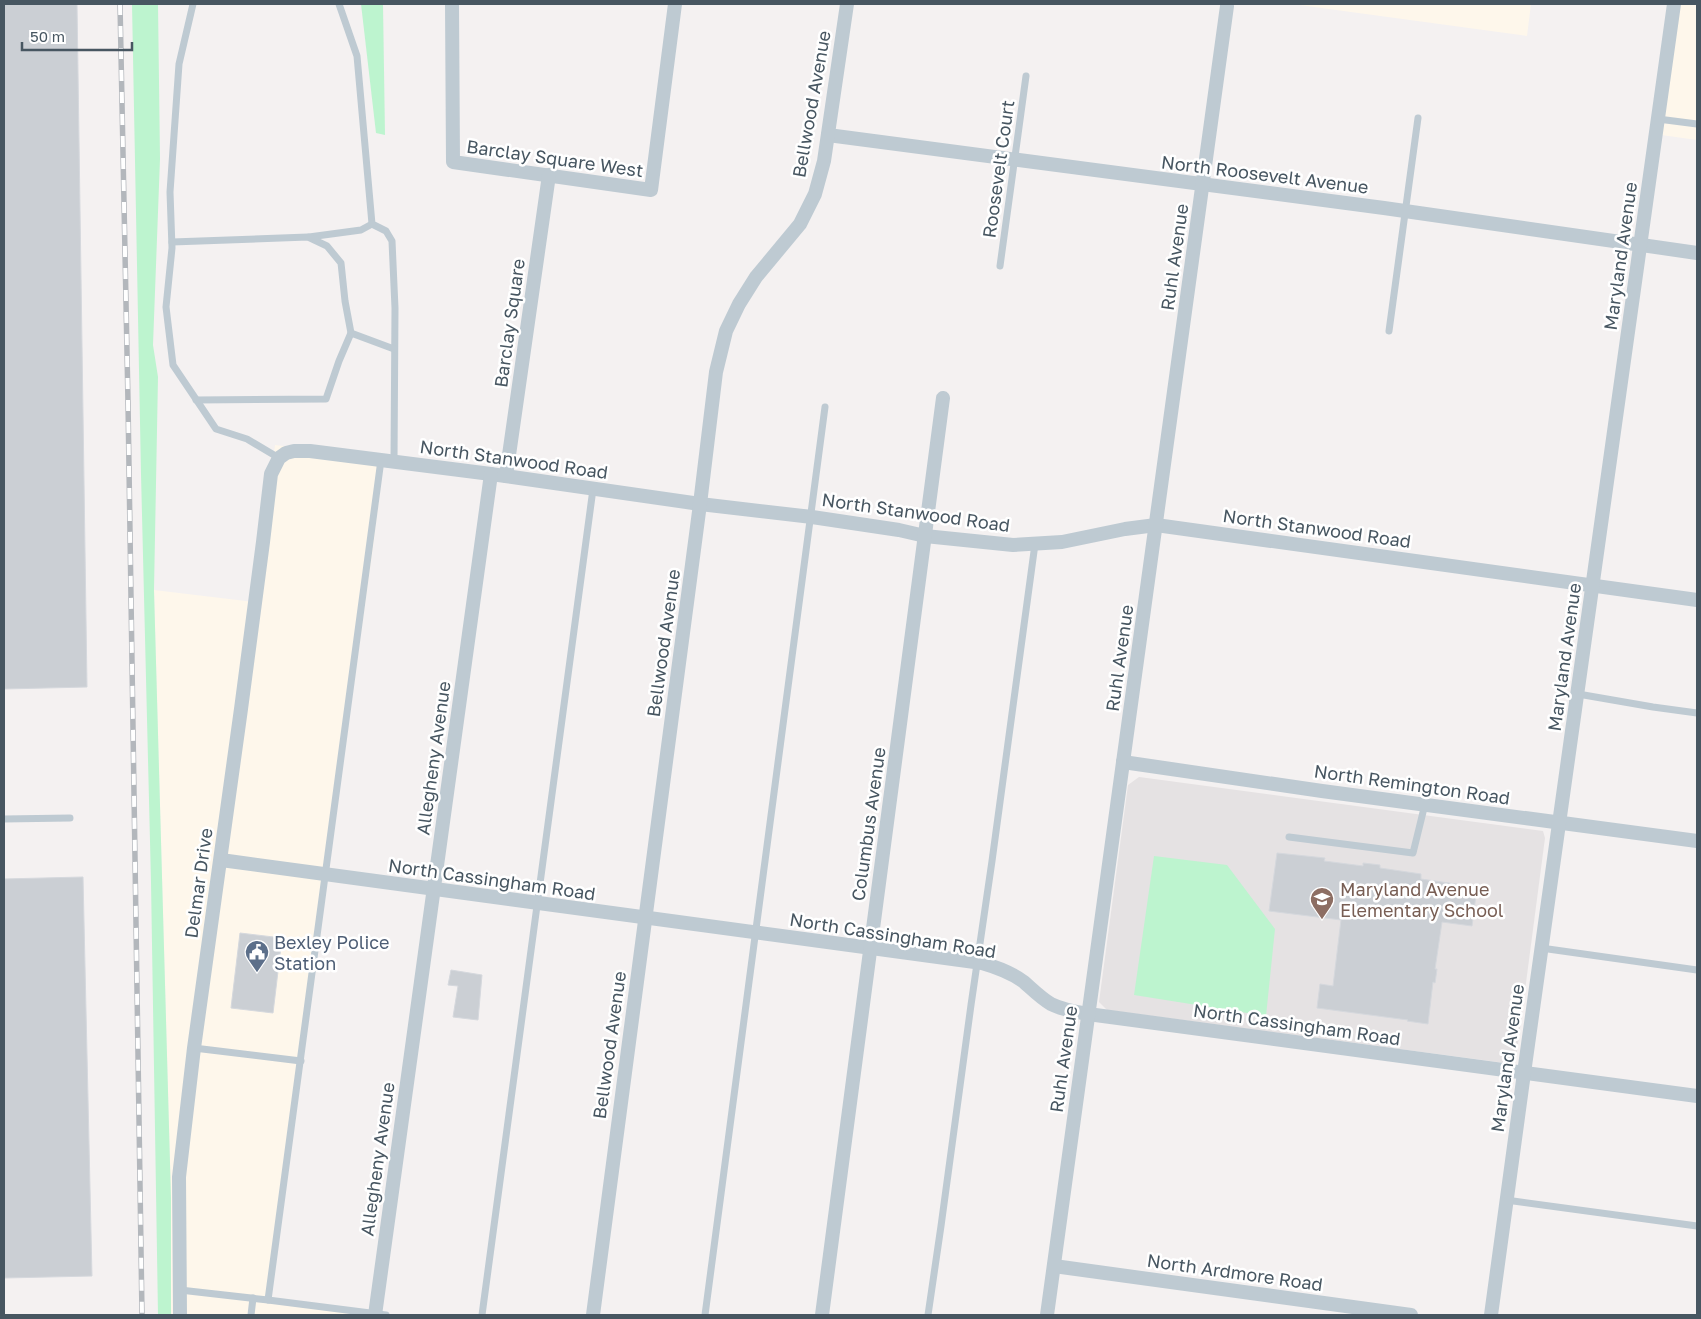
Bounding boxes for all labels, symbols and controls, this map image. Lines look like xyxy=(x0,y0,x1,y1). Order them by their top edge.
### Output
scale bar xyxy=(22,20,132,52)
text: 50 m xyxy=(30,27,65,45)
street label: Bellwood Avenue xyxy=(787,29,835,179)
street label: Roosevelt Court xyxy=(977,99,1019,239)
street label: Barclay Square West xyxy=(465,135,645,181)
street label: North Roosevelt Avenue xyxy=(1160,150,1370,198)
street label: Maryland Avenue xyxy=(1599,180,1641,332)
street label: Ruhl Avenue xyxy=(1156,202,1192,312)
street label: Barclay Square xyxy=(489,257,529,389)
street label: North Stanwood Road xyxy=(419,435,609,483)
street label: North Stanwood Road xyxy=(821,488,1011,536)
street label: North Stanwood Road xyxy=(1222,504,1412,552)
street label: Bellwood Avenue xyxy=(642,568,684,718)
street label: Maryland Avenue xyxy=(1543,581,1585,733)
street label: Ruhl Avenue xyxy=(1101,603,1137,713)
street label: Allegheny Avenue xyxy=(411,680,455,836)
street label: Columbus Avenue xyxy=(846,746,890,902)
street label: North Remington Road xyxy=(1313,759,1511,809)
street label: Delmar Drive xyxy=(179,826,217,940)
street label: North Cassingham Road xyxy=(387,854,597,904)
place label: Maryland Avenue Elementary School xyxy=(1340,878,1504,921)
school or university icon: Maryland Avenue Elementary School xyxy=(1309,886,1335,920)
street label: North Cassingham Road xyxy=(788,908,998,962)
place label: Bexley Police Station xyxy=(274,931,390,974)
public building icon: Bexley Police Station xyxy=(244,939,270,973)
street label: Bellwood Avenue xyxy=(588,970,630,1120)
street label: Maryland Avenue xyxy=(1486,982,1528,1134)
street label: North Cassingham Road xyxy=(1192,999,1402,1049)
street label: Ruhl Avenue xyxy=(1045,1004,1081,1114)
street label: Allegheny Avenue xyxy=(355,1081,399,1237)
street label: North Ardmore Road xyxy=(1146,1249,1324,1295)

